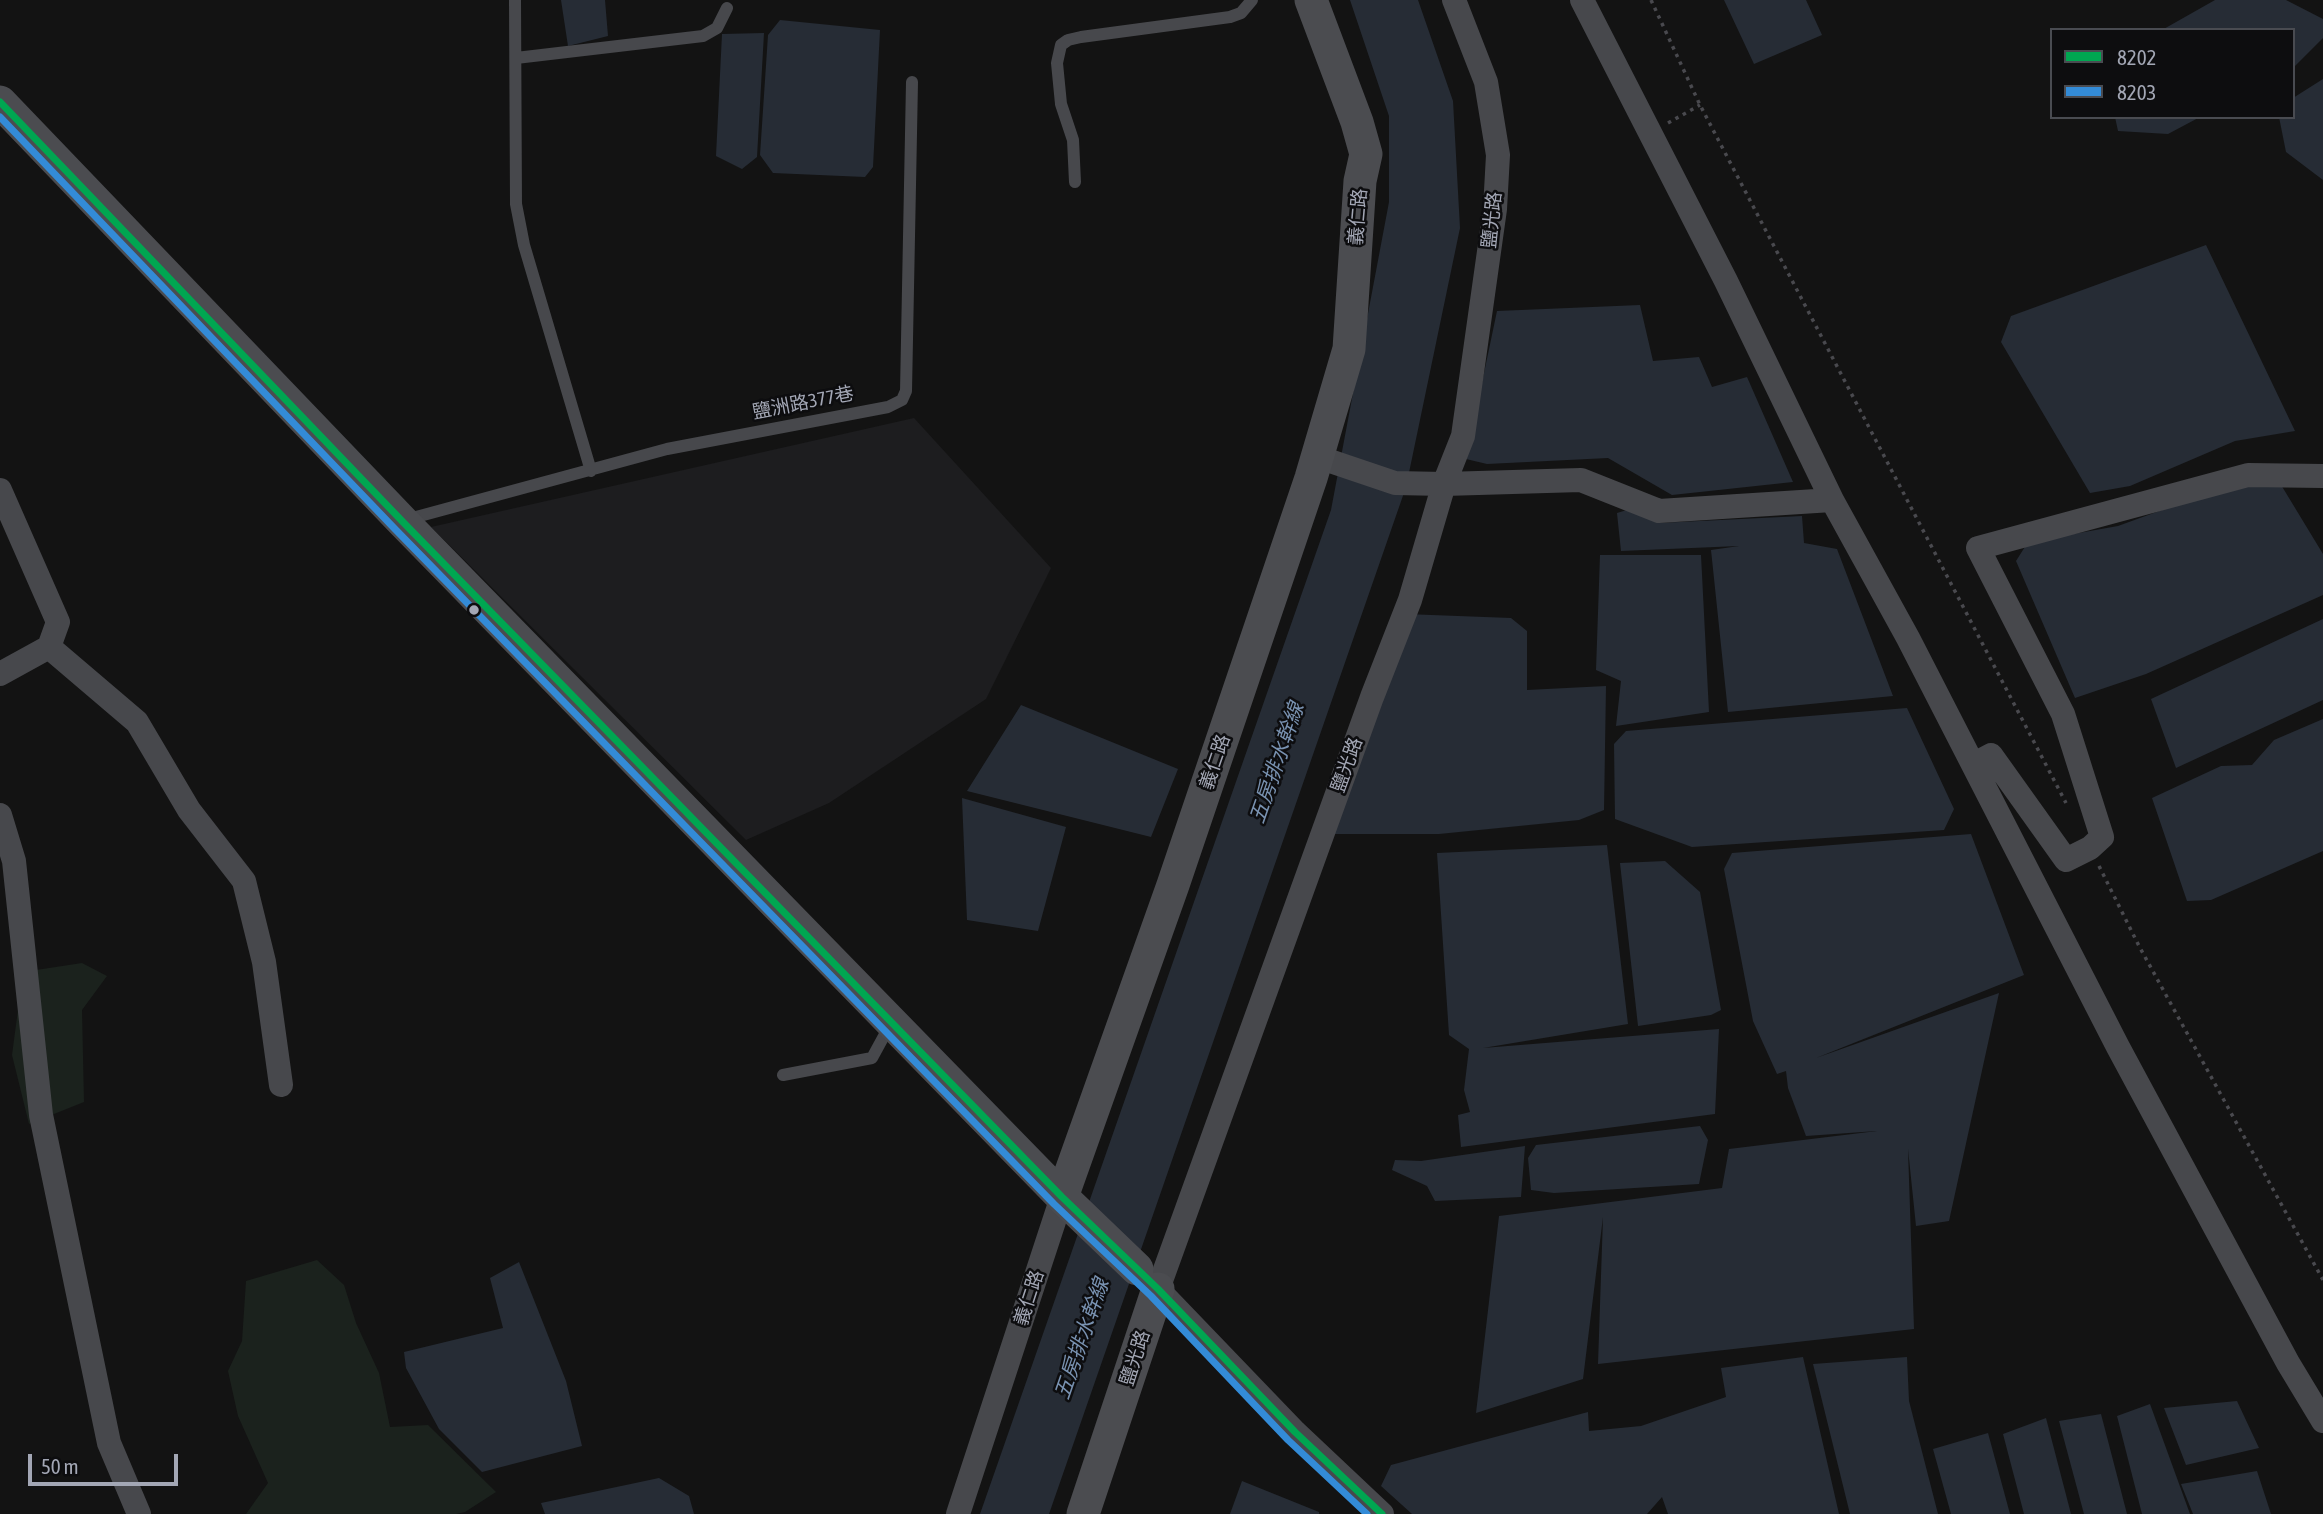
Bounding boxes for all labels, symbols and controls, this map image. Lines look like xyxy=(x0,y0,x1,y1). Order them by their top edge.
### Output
legend xyxy=(2050,28,2295,119)
text: 8202 xyxy=(2117,45,2156,69)
text: 8203 xyxy=(2117,80,2156,104)
street label: 義仁路 xyxy=(1344,188,1372,246)
street label: 鹽光路 xyxy=(1478,190,1506,250)
street label: 鹽洲路377巷 xyxy=(750,382,856,424)
unlabelled marker xyxy=(467,603,481,617)
water label: 五房排水幹線 xyxy=(1245,699,1309,827)
street label: 義仁路 xyxy=(1195,731,1235,793)
street label: 鹽光路 xyxy=(1327,734,1367,796)
street label: 義仁路 xyxy=(1009,1267,1049,1329)
water label: 五房排水幹線 xyxy=(1050,1275,1114,1403)
street label: 鹽光路 xyxy=(1115,1327,1155,1389)
scale bar xyxy=(32,1440,182,1484)
text: 50 m xyxy=(41,1454,79,1478)

